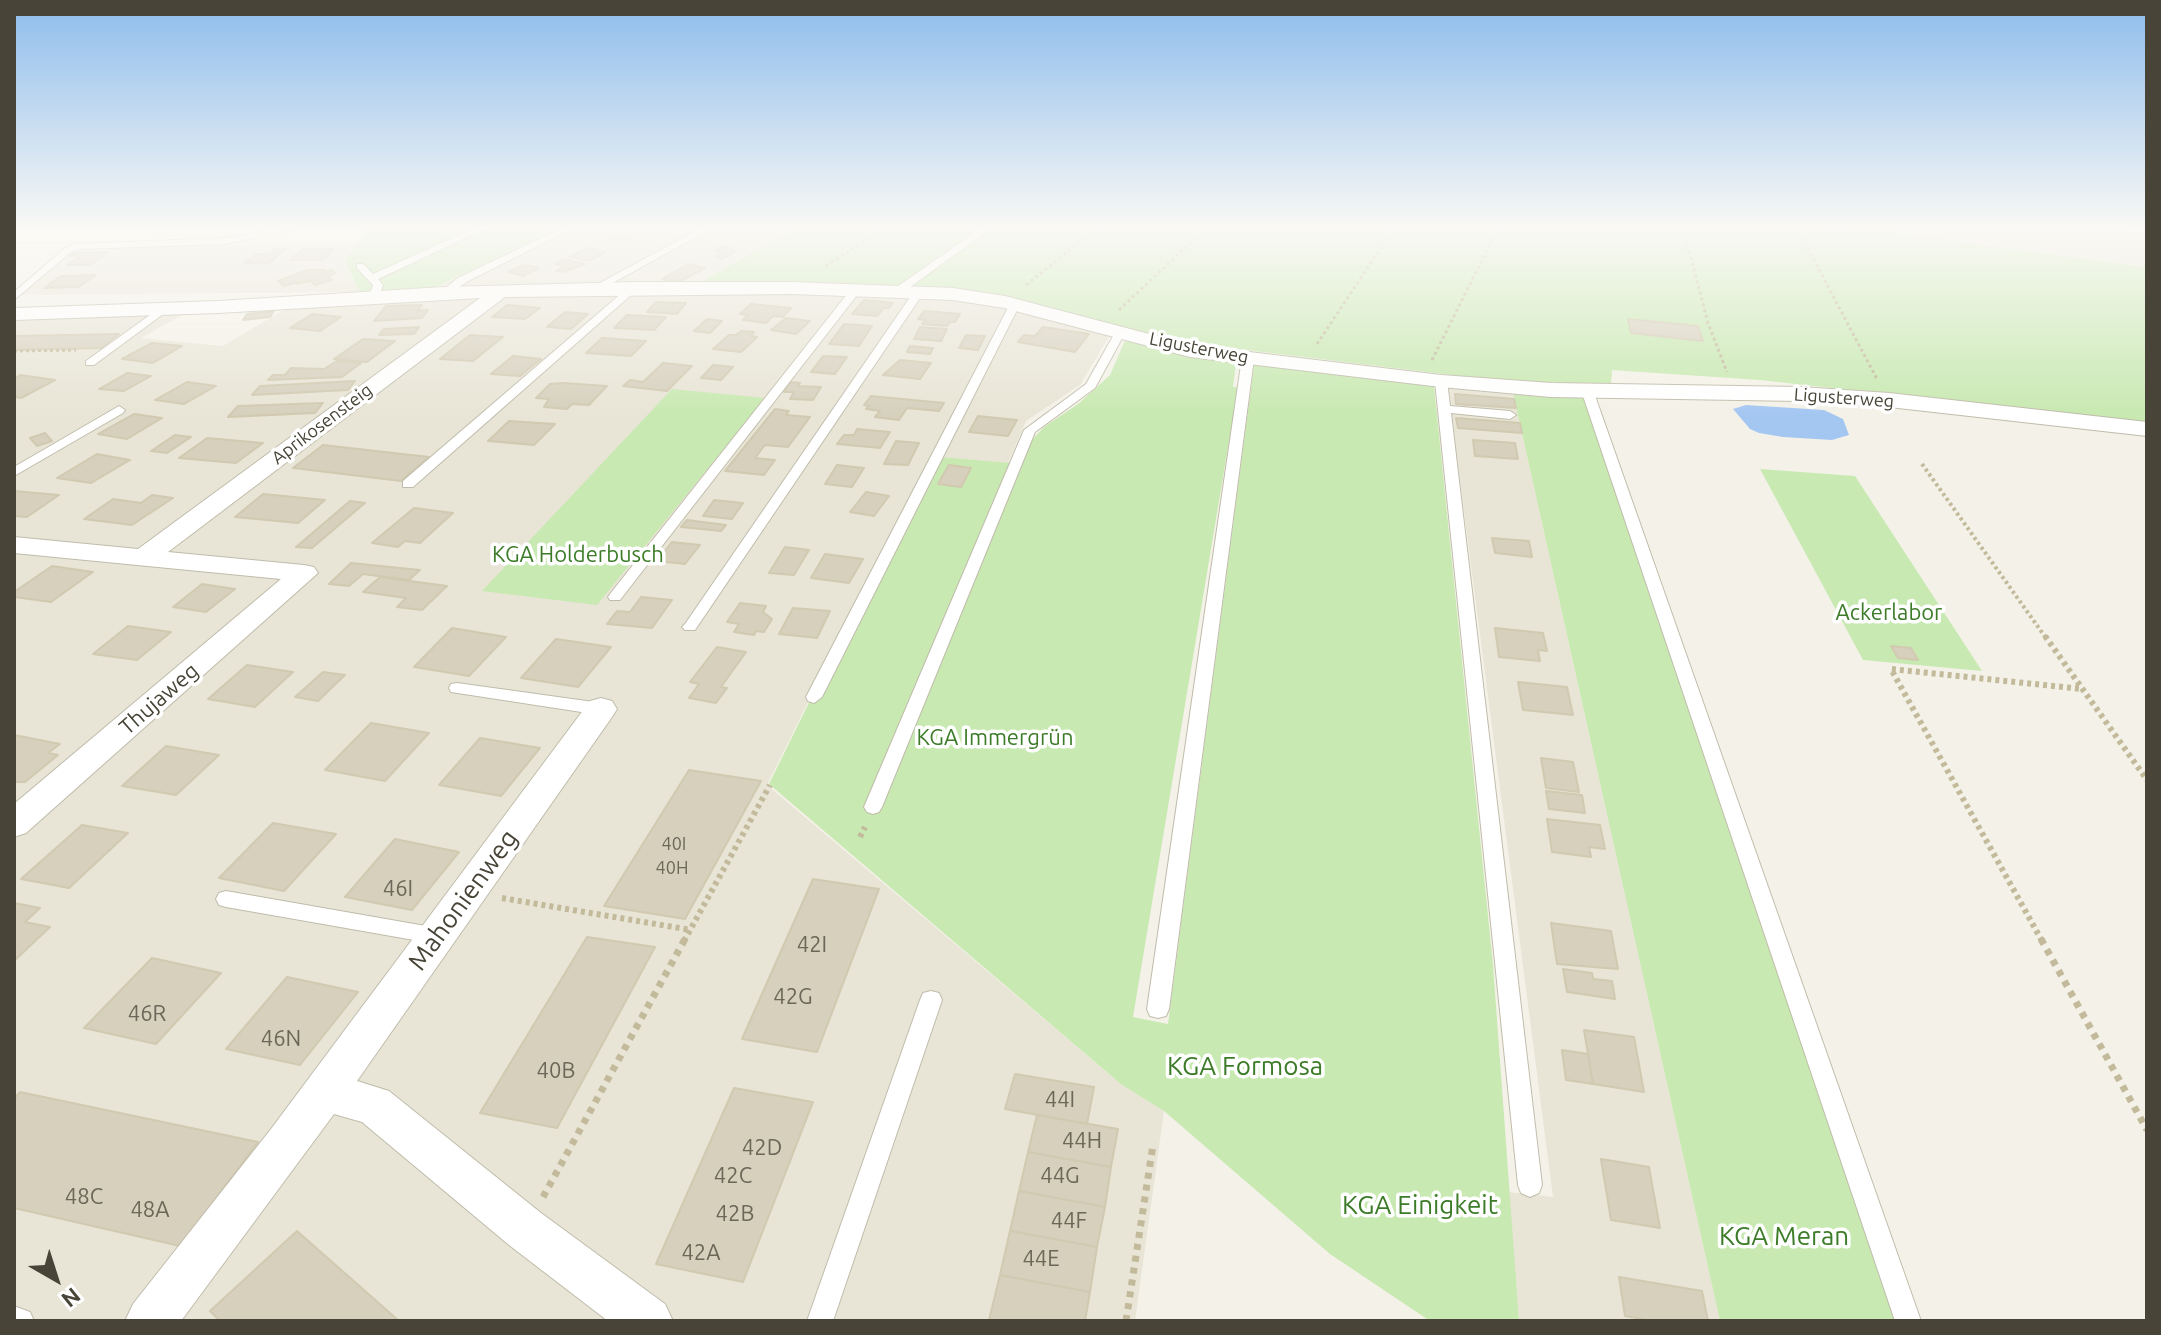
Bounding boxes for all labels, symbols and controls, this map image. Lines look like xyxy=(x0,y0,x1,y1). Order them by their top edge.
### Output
street label: Ligusterweg xyxy=(1148,328,1250,368)
street label: Aprikosensteig xyxy=(267,379,377,469)
street label: Ligusterweg xyxy=(1793,384,1895,412)
park label: KGA Holderbusch xyxy=(492,542,664,568)
park label: Ackerlabor xyxy=(1836,600,1942,626)
street label: Thujaweg xyxy=(114,658,204,740)
park label: KGA Immergrün xyxy=(917,725,1073,751)
street label: Mahonienweg xyxy=(402,824,524,976)
house number: 40I xyxy=(662,833,686,855)
house number: 40H xyxy=(656,857,688,879)
house number: 46I xyxy=(383,876,413,902)
house number: 42I xyxy=(797,932,827,958)
house number: 42G xyxy=(773,984,813,1010)
house number: 46R xyxy=(128,1001,166,1027)
house number: 46N xyxy=(261,1026,301,1052)
park label: KGA Formosa xyxy=(1167,1050,1323,1082)
house number: 40B xyxy=(537,1058,575,1084)
house number: 44I xyxy=(1045,1087,1075,1113)
house number: 44H xyxy=(1062,1128,1102,1154)
house number: 42D xyxy=(742,1135,782,1161)
house number: 42C xyxy=(714,1163,752,1189)
house number: 44G xyxy=(1040,1163,1080,1189)
house number: 48C xyxy=(65,1184,103,1210)
park label: KGA Einigkeit xyxy=(1342,1189,1498,1221)
house number: 48A xyxy=(130,1197,170,1223)
house number: 42B xyxy=(716,1201,754,1227)
house number: 44F xyxy=(1051,1208,1087,1234)
park label: KGA Meran xyxy=(1719,1220,1849,1252)
north arrow xyxy=(16,1239,96,1319)
house number: 42A xyxy=(681,1240,721,1266)
house number: 44E xyxy=(1022,1246,1060,1272)
text: N xyxy=(57,1283,86,1313)

